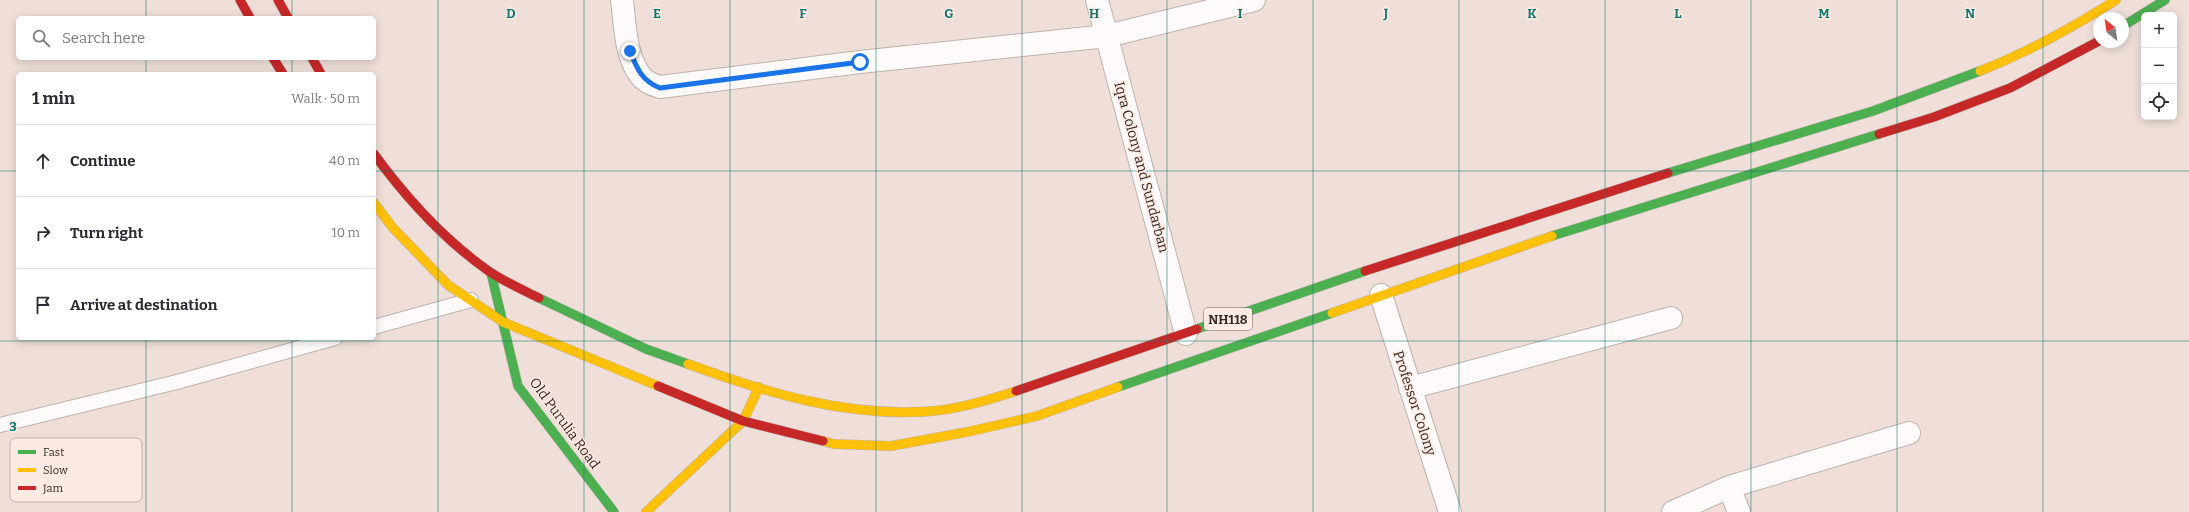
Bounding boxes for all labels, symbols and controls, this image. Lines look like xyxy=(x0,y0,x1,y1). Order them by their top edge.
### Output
text: D xyxy=(506,6,516,21)
text: E xyxy=(653,6,661,21)
text: F xyxy=(799,6,807,21)
text: G xyxy=(944,6,954,21)
text: H xyxy=(1089,6,1099,21)
text: I xyxy=(1238,6,1243,21)
text: J xyxy=(1383,6,1389,21)
text: K xyxy=(1527,6,1537,21)
text: L xyxy=(1674,6,1682,21)
text: M xyxy=(1818,6,1830,21)
text: N xyxy=(1965,6,1975,21)
north arrow xyxy=(2093,12,2129,48)
map controls xyxy=(2141,12,2177,120)
button: + xyxy=(2141,12,2177,48)
search box xyxy=(16,16,376,60)
icon: search xyxy=(30,27,52,49)
text: Search here xyxy=(62,29,145,47)
route end xyxy=(621,42,639,60)
button: − xyxy=(2141,48,2177,84)
route start xyxy=(851,53,869,71)
street label: Iqra Colony and Sundarban xyxy=(1111,80,1173,255)
button: locate xyxy=(2141,84,2177,120)
text: 1 min xyxy=(32,88,75,109)
text: Walk · 50 m xyxy=(291,91,360,106)
icon: ahead xyxy=(32,150,54,172)
text: Continue xyxy=(70,152,136,170)
text: 40 m xyxy=(329,153,360,168)
icon: right xyxy=(32,222,54,244)
text: Turn right xyxy=(70,224,143,242)
text: 10 m xyxy=(331,225,360,240)
icon: arrive xyxy=(32,294,54,316)
text: Arrive at destination xyxy=(70,296,217,314)
road number: NH118 xyxy=(1204,308,1252,330)
street label: Professor Colony xyxy=(1390,348,1440,458)
street label: Old Purulia Road xyxy=(526,374,603,472)
text: 3 xyxy=(9,419,17,434)
legend xyxy=(10,438,142,502)
text: Fast xyxy=(43,446,64,459)
text: Slow xyxy=(43,464,68,477)
text: Jam xyxy=(42,482,63,495)

